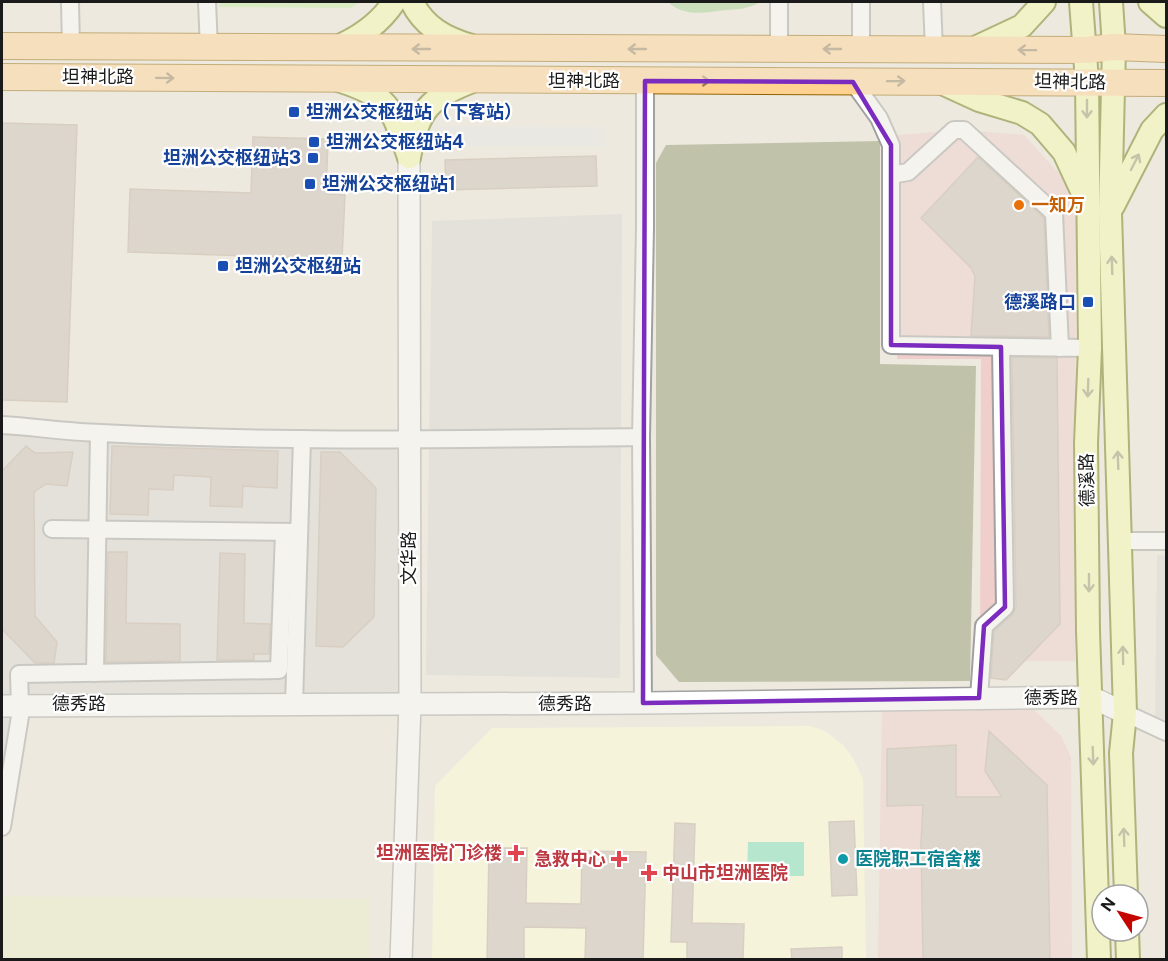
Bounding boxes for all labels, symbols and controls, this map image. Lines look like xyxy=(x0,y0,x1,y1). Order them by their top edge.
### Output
one-way arrow xyxy=(412,43,432,55)
one-way arrow xyxy=(628,43,648,55)
one-way arrow xyxy=(823,43,843,55)
one-way arrow xyxy=(1018,44,1038,56)
street label: 坦神北路 xyxy=(62,66,134,87)
street label: 坦神北路 xyxy=(548,70,620,91)
street label: 坦神北路 xyxy=(1034,70,1106,93)
one-way arrow xyxy=(154,72,174,84)
one-way arrow xyxy=(691,75,711,87)
one-way arrow xyxy=(886,76,906,87)
one-way arrow xyxy=(1081,98,1093,118)
place label: 坦洲公交枢纽站（下客站） xyxy=(306,101,522,122)
marker: 坦洲公交枢纽站（下客站） xyxy=(287,105,301,119)
place label: 坦洲公交枢纽站4 xyxy=(326,131,464,152)
marker: 坦洲公交枢纽站4 xyxy=(307,135,321,149)
place label: 坦洲公交枢纽站3 xyxy=(163,147,301,168)
marker: 坦洲公交枢纽站3 xyxy=(306,151,320,165)
one-way arrow xyxy=(1129,153,1141,171)
place label: 坦洲公交枢纽站1 xyxy=(322,173,456,194)
marker: 坦洲公交枢纽站1 xyxy=(303,177,317,191)
place label: 一知万 xyxy=(1031,194,1085,215)
marker: 一知万 xyxy=(1012,198,1026,212)
place label: 坦洲公交枢纽站 xyxy=(235,255,361,276)
one-way arrow xyxy=(1106,255,1117,275)
marker: 坦洲公交枢纽站 xyxy=(216,259,230,273)
place label: 德溪路口 xyxy=(1004,291,1076,312)
marker: 德溪路口 xyxy=(1081,295,1095,309)
one-way arrow xyxy=(1083,377,1094,397)
one-way arrow xyxy=(1112,450,1124,470)
street label: 德溪路 xyxy=(1076,453,1097,507)
street label: 文华路 xyxy=(398,531,419,585)
one-way arrow xyxy=(1083,572,1095,592)
one-way arrow xyxy=(1118,645,1129,665)
street label: 德秀路 xyxy=(1024,687,1078,708)
street label: 德秀路 xyxy=(52,693,106,714)
street label: 德秀路 xyxy=(538,693,592,714)
one-way arrow xyxy=(1087,745,1099,765)
one-way arrow xyxy=(1118,827,1129,847)
place label: 坦洲医院门诊楼 xyxy=(376,842,502,863)
marker: 坦洲医院门诊楼 xyxy=(507,844,525,862)
place label: 急救中心 xyxy=(534,848,606,869)
place label: 医院职工宿舍楼 xyxy=(855,848,981,869)
marker: 急救中心 xyxy=(610,850,628,868)
marker: 医院职工宿舍楼 xyxy=(836,852,850,866)
place label: 中山市坦洲医院 xyxy=(662,862,788,883)
marker: 中山市坦洲医院 xyxy=(640,864,658,882)
north arrow xyxy=(1090,883,1150,943)
text: N xyxy=(1097,894,1120,915)

